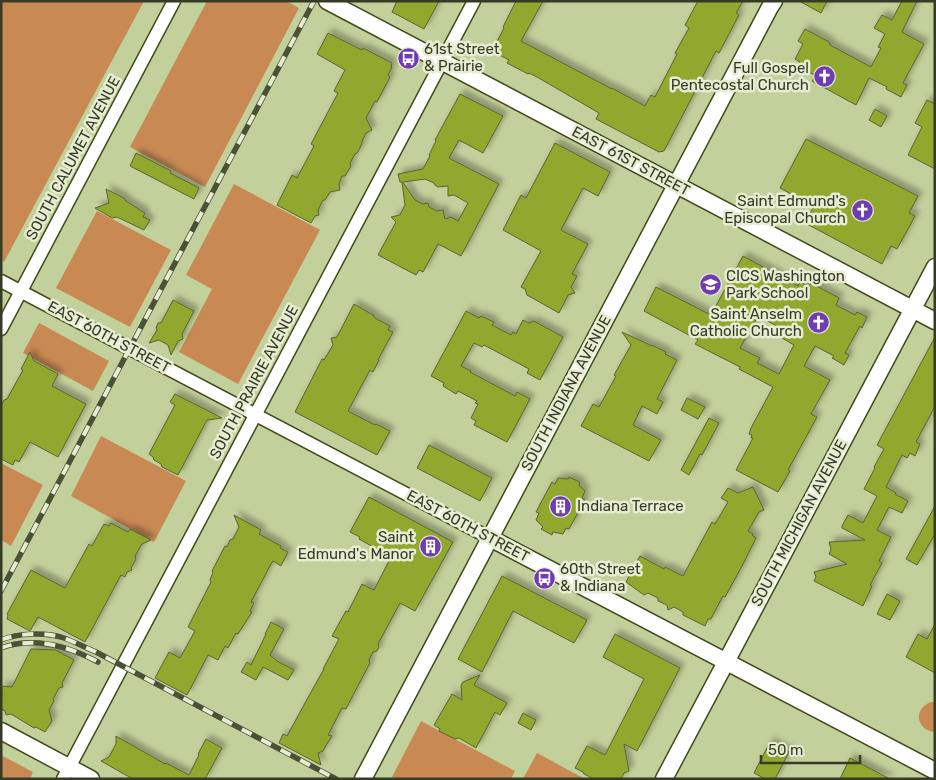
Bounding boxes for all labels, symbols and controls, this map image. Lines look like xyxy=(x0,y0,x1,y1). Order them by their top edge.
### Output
place label: 61st Street & Prairie xyxy=(424,40,500,75)
bus stop icon: 61st Street & Prairie xyxy=(396,46,420,70)
place label: Full Gospel Pentecostal Church xyxy=(671,59,809,94)
church icon: Full Gospel Pentecostal Church xyxy=(813,65,837,89)
street label: SOUTH CALUMET AVENUE xyxy=(22,73,124,243)
street label: EAST 61ST STREET xyxy=(569,122,693,200)
place label: Saint Edmund's Episcopal Church xyxy=(724,192,846,227)
church icon: Saint Edmund's Episcopal Church xyxy=(850,198,874,222)
place label: CICS Washington Park School xyxy=(726,267,845,302)
school or university icon: CICS Washington Park School xyxy=(698,273,722,297)
street label: EAST 60TH STREET xyxy=(45,297,174,377)
street label: SOUTH PRAIRIE AVENUE xyxy=(206,302,302,462)
place label: Saint Anselm Catholic Church xyxy=(690,305,802,340)
church icon: Saint Anselm Catholic Church xyxy=(806,311,830,335)
street label: SOUTH INDIANA AVENUE xyxy=(517,312,615,474)
street label: SOUTH MICHIGAN AVENUE xyxy=(747,437,851,609)
street label: EAST 60TH STREET xyxy=(404,486,533,566)
building icon: Indiana Terrace xyxy=(549,494,573,518)
place label: Indiana Terrace xyxy=(577,497,684,515)
place label: Saint Edmund's Manor xyxy=(298,528,414,563)
building icon: Saint Edmund's Manor xyxy=(418,534,442,558)
place label: 60th Street & Indiana xyxy=(560,560,641,595)
bus stop icon: 60th Street & Indiana xyxy=(532,566,556,590)
scale bar xyxy=(761,732,860,764)
text: 50 m xyxy=(768,741,803,759)

